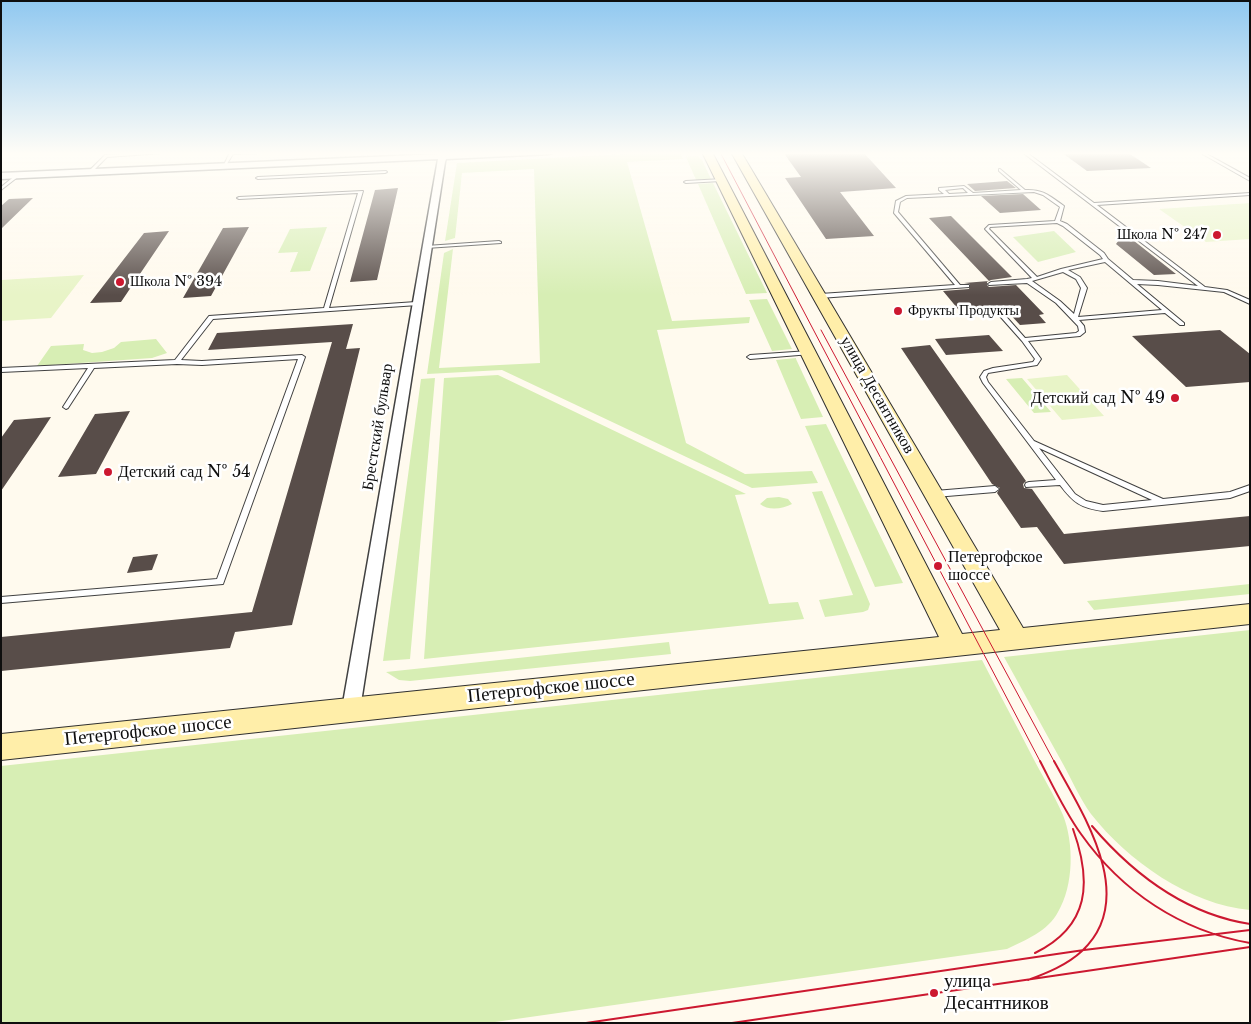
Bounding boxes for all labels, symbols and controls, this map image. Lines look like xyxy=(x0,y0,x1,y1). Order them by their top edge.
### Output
place label: Школа № 247 xyxy=(1117,227,1207,243)
marker: Школа № 247 xyxy=(1211,229,1223,241)
place label: Школа № 394 xyxy=(130,274,222,290)
marker: Школа № 394 xyxy=(114,276,126,288)
place label: Фрукты Продукты xyxy=(908,303,1019,319)
marker: Фрукты Продукты xyxy=(892,305,904,317)
street label: улица Десантников xyxy=(836,333,918,457)
street label: Брестский бульвар xyxy=(358,362,398,492)
place label: Детский сад № 49 xyxy=(1031,388,1165,408)
marker: Детский сад № 49 xyxy=(1169,392,1181,404)
place label: Детский сад № 54 xyxy=(118,462,251,482)
marker: Детский сад № 54 xyxy=(102,466,114,478)
place label: Петергофское шоссе xyxy=(948,547,1043,585)
marker: Петергофское шоссе xyxy=(932,560,944,572)
street label: Петергофское шоссе xyxy=(466,668,636,708)
street label: Петергофское шоссе xyxy=(63,711,233,751)
place label: улица Десантников xyxy=(944,971,1049,1015)
marker: улица Десантников xyxy=(928,987,940,999)

